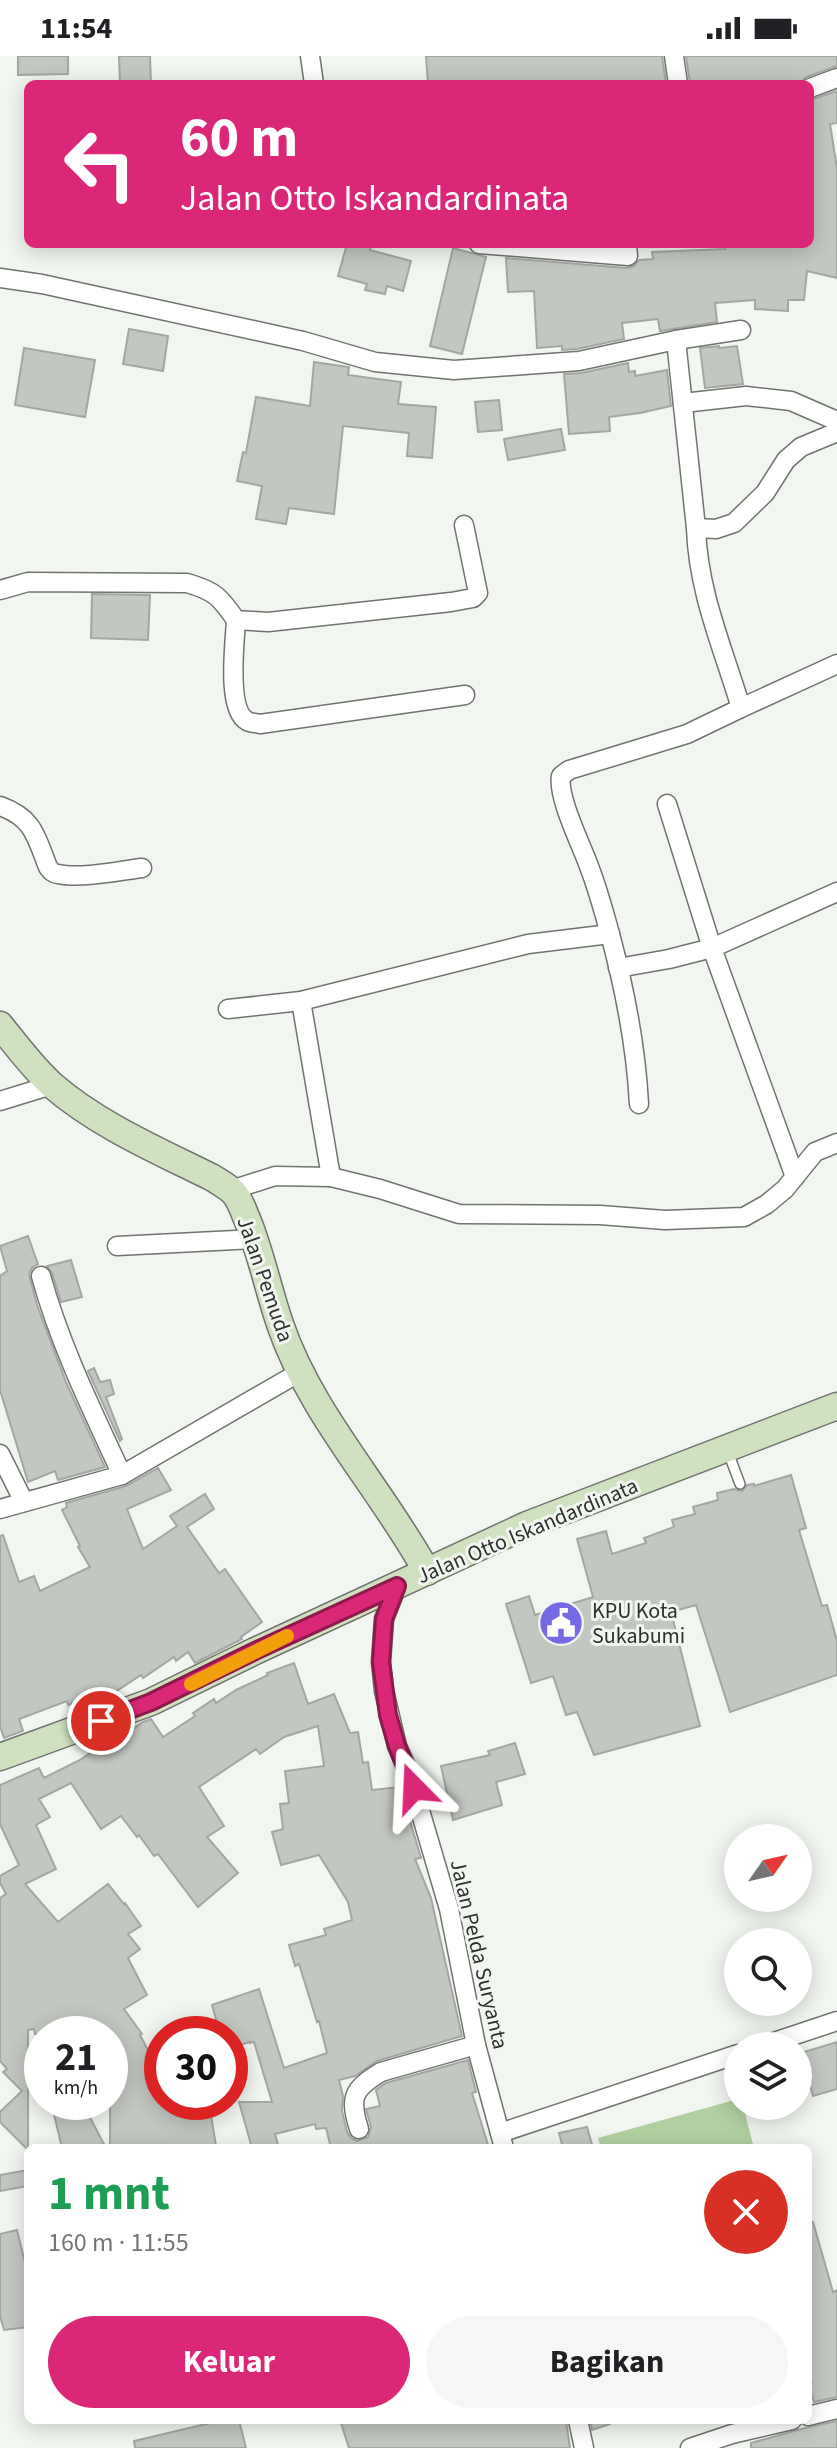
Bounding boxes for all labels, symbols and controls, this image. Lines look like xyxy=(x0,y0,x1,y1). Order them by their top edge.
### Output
text: 11:54 xyxy=(40,7,112,50)
text: 60 m xyxy=(180,99,298,178)
icon: left xyxy=(48,112,152,216)
text: Jalan Otto Iskandardinata xyxy=(180,173,569,224)
street label: Jalan Pemuda xyxy=(229,1212,302,1347)
street label: Jalan Otto Iskandardinata xyxy=(412,1470,643,1592)
place label: KPU Kota Sukabumi xyxy=(592,1595,685,1652)
public building icon: KPU Kota Sukabumi xyxy=(537,1599,585,1647)
pin xyxy=(67,1687,135,1755)
icon: arrive xyxy=(79,1699,123,1743)
position arrow xyxy=(372,1746,456,1830)
north arrow xyxy=(724,1824,812,1912)
map controls xyxy=(724,1824,812,2120)
street label: Jalan Pelda Suryanta xyxy=(442,1856,516,2052)
button: search xyxy=(724,1928,812,2016)
speed limit sign: 30 xyxy=(144,2016,248,2120)
text: 21 xyxy=(55,2029,97,2086)
button: layers xyxy=(724,2032,812,2120)
text: km/h xyxy=(54,2074,98,2102)
text: 1 mnt xyxy=(48,2160,170,2228)
button: close xyxy=(704,2170,788,2254)
text: 160 m · 11:55 xyxy=(48,2224,189,2261)
button: Keluar xyxy=(48,2316,410,2408)
button: Bagikan xyxy=(426,2316,788,2408)

